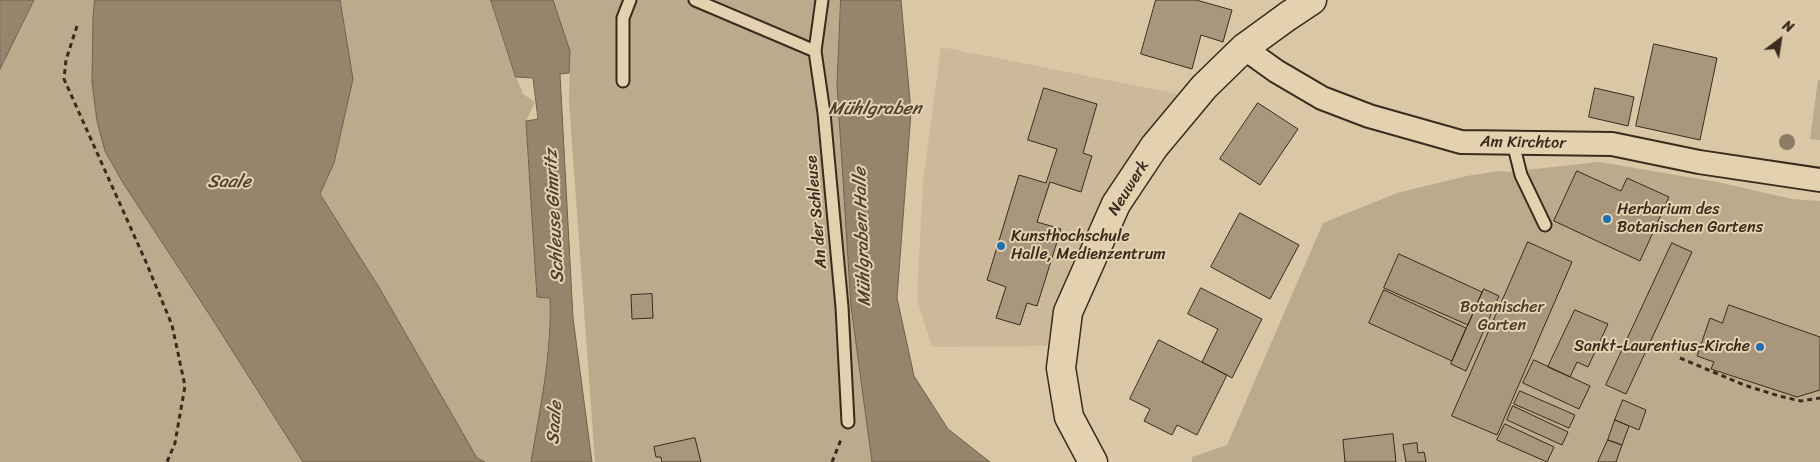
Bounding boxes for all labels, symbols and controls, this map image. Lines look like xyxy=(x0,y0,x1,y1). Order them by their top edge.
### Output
text: N xyxy=(1777,13,1799,40)
north arrow xyxy=(1755,15,1805,65)
water label: Mühlgraben xyxy=(828,98,922,120)
street label: Am Kirchtor xyxy=(1480,133,1566,153)
water label: Schleuse Gimritz xyxy=(541,149,569,283)
street label: An der Schleuse xyxy=(802,155,832,269)
street label: Neuwerk xyxy=(1105,157,1153,219)
water label: Mühlgraben Halle xyxy=(850,167,876,307)
water label: Saale xyxy=(207,171,251,193)
place label: Herbarium des Botanischen Gartens xyxy=(1617,200,1763,238)
marker: Herbarium des Botanischen Gartens xyxy=(1601,213,1613,225)
place label: Kunsthochschule Halle, Medienzentrum xyxy=(1011,227,1165,265)
marker: Kunsthochschule Halle, Medienzentrum xyxy=(995,240,1007,252)
park label: Botanischer Garten xyxy=(1460,298,1544,336)
place label: Sankt-Laurentius-Kirche xyxy=(1574,337,1750,357)
marker: Sankt-Laurentius-Kirche xyxy=(1754,341,1766,353)
water label: Saale xyxy=(543,401,567,445)

